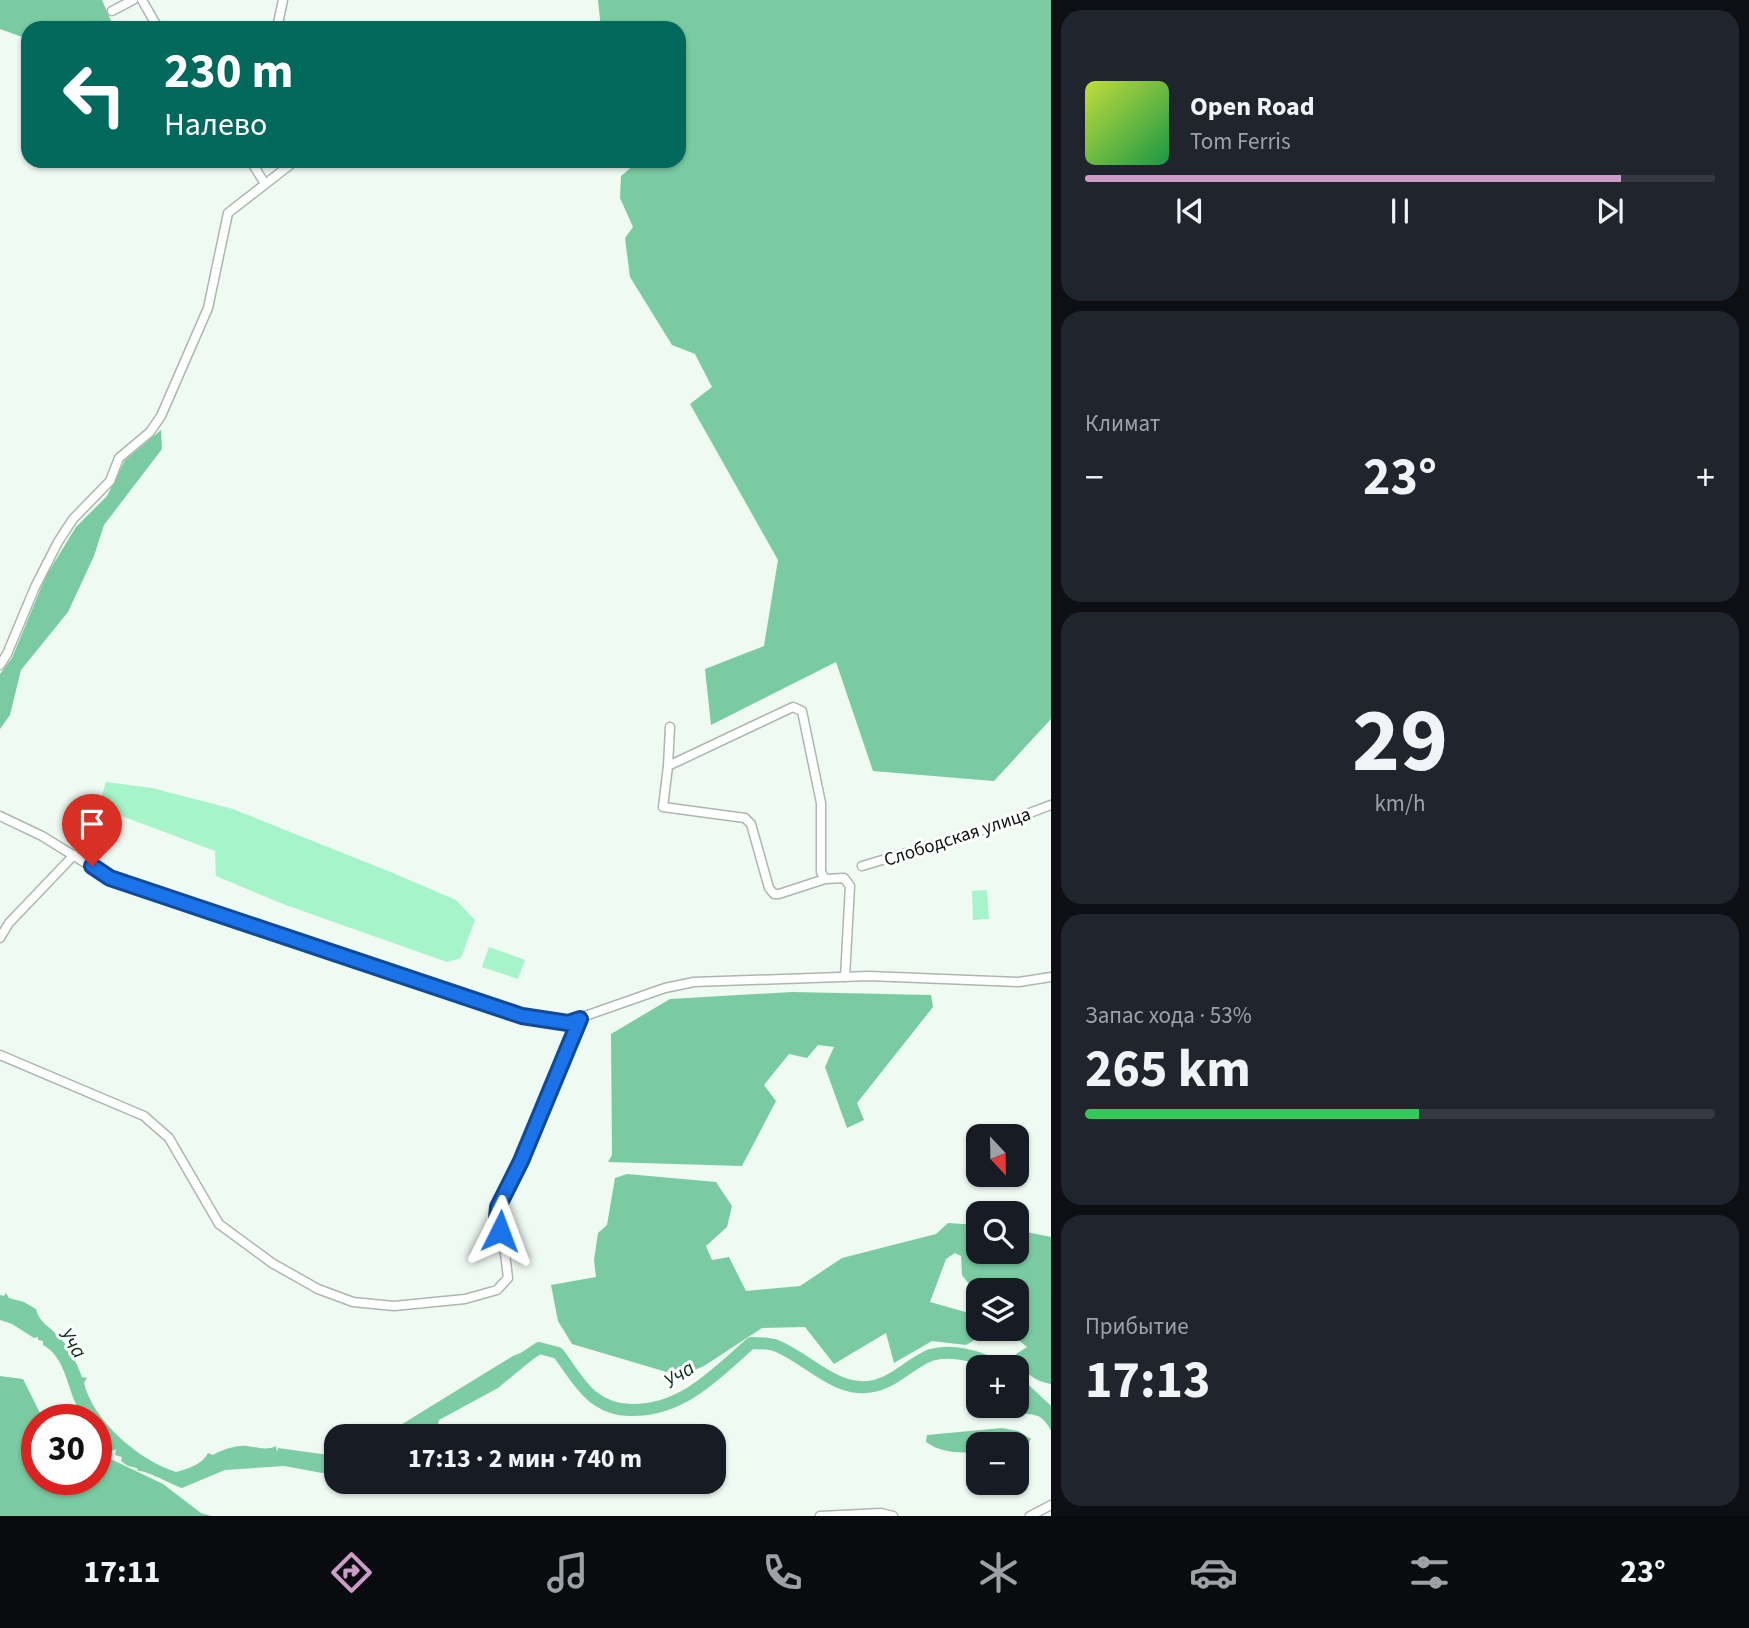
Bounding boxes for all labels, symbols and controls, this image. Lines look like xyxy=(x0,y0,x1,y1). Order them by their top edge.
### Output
text: 230 m xyxy=(164,37,293,107)
icon: left xyxy=(49,49,140,140)
text: Open Road xyxy=(1190,88,1315,125)
text: Налево xyxy=(164,102,267,148)
text: Tom Ferris xyxy=(1190,125,1291,158)
icon: previous xyxy=(1171,192,1209,230)
icon: pause xyxy=(1381,192,1419,230)
icon: next xyxy=(1591,192,1629,230)
text: Климат xyxy=(1085,407,1160,440)
text: 23° xyxy=(1363,441,1437,515)
text: − xyxy=(1085,451,1104,505)
text: + xyxy=(1696,451,1715,505)
text: 29 xyxy=(1352,677,1448,806)
text: km/h xyxy=(1374,787,1426,820)
pin xyxy=(62,794,122,866)
street label: Слободская улица xyxy=(881,801,1034,874)
icon: arrive xyxy=(73,805,111,843)
text: Запас хода · 53% xyxy=(1085,999,1252,1032)
text: 265 km xyxy=(1085,1033,1251,1107)
north arrow xyxy=(966,1124,1029,1186)
map controls xyxy=(966,1124,1029,1495)
position arrow xyxy=(463,1194,537,1268)
button: search xyxy=(966,1201,1029,1264)
button: layers xyxy=(966,1278,1029,1341)
text: Прибытие xyxy=(1085,1310,1189,1343)
water label: Уча xyxy=(52,1322,94,1364)
text: 17:13 xyxy=(1085,1344,1210,1418)
water label: Уча xyxy=(658,1353,700,1395)
button: + xyxy=(966,1355,1029,1418)
speed limit sign: 30 xyxy=(21,1404,112,1495)
button: − xyxy=(966,1432,1029,1495)
text: 17:13 · 2 мин · 740 m xyxy=(408,1440,642,1477)
icon: directions xyxy=(327,1548,376,1597)
icon: music xyxy=(543,1548,592,1597)
icon: phone xyxy=(758,1548,807,1597)
icon: climate xyxy=(974,1548,1023,1597)
icon: car xyxy=(1189,1548,1238,1597)
icon: filters xyxy=(1405,1548,1454,1597)
text: 17:11 xyxy=(83,1549,160,1595)
text: 23° xyxy=(1620,1549,1666,1595)

